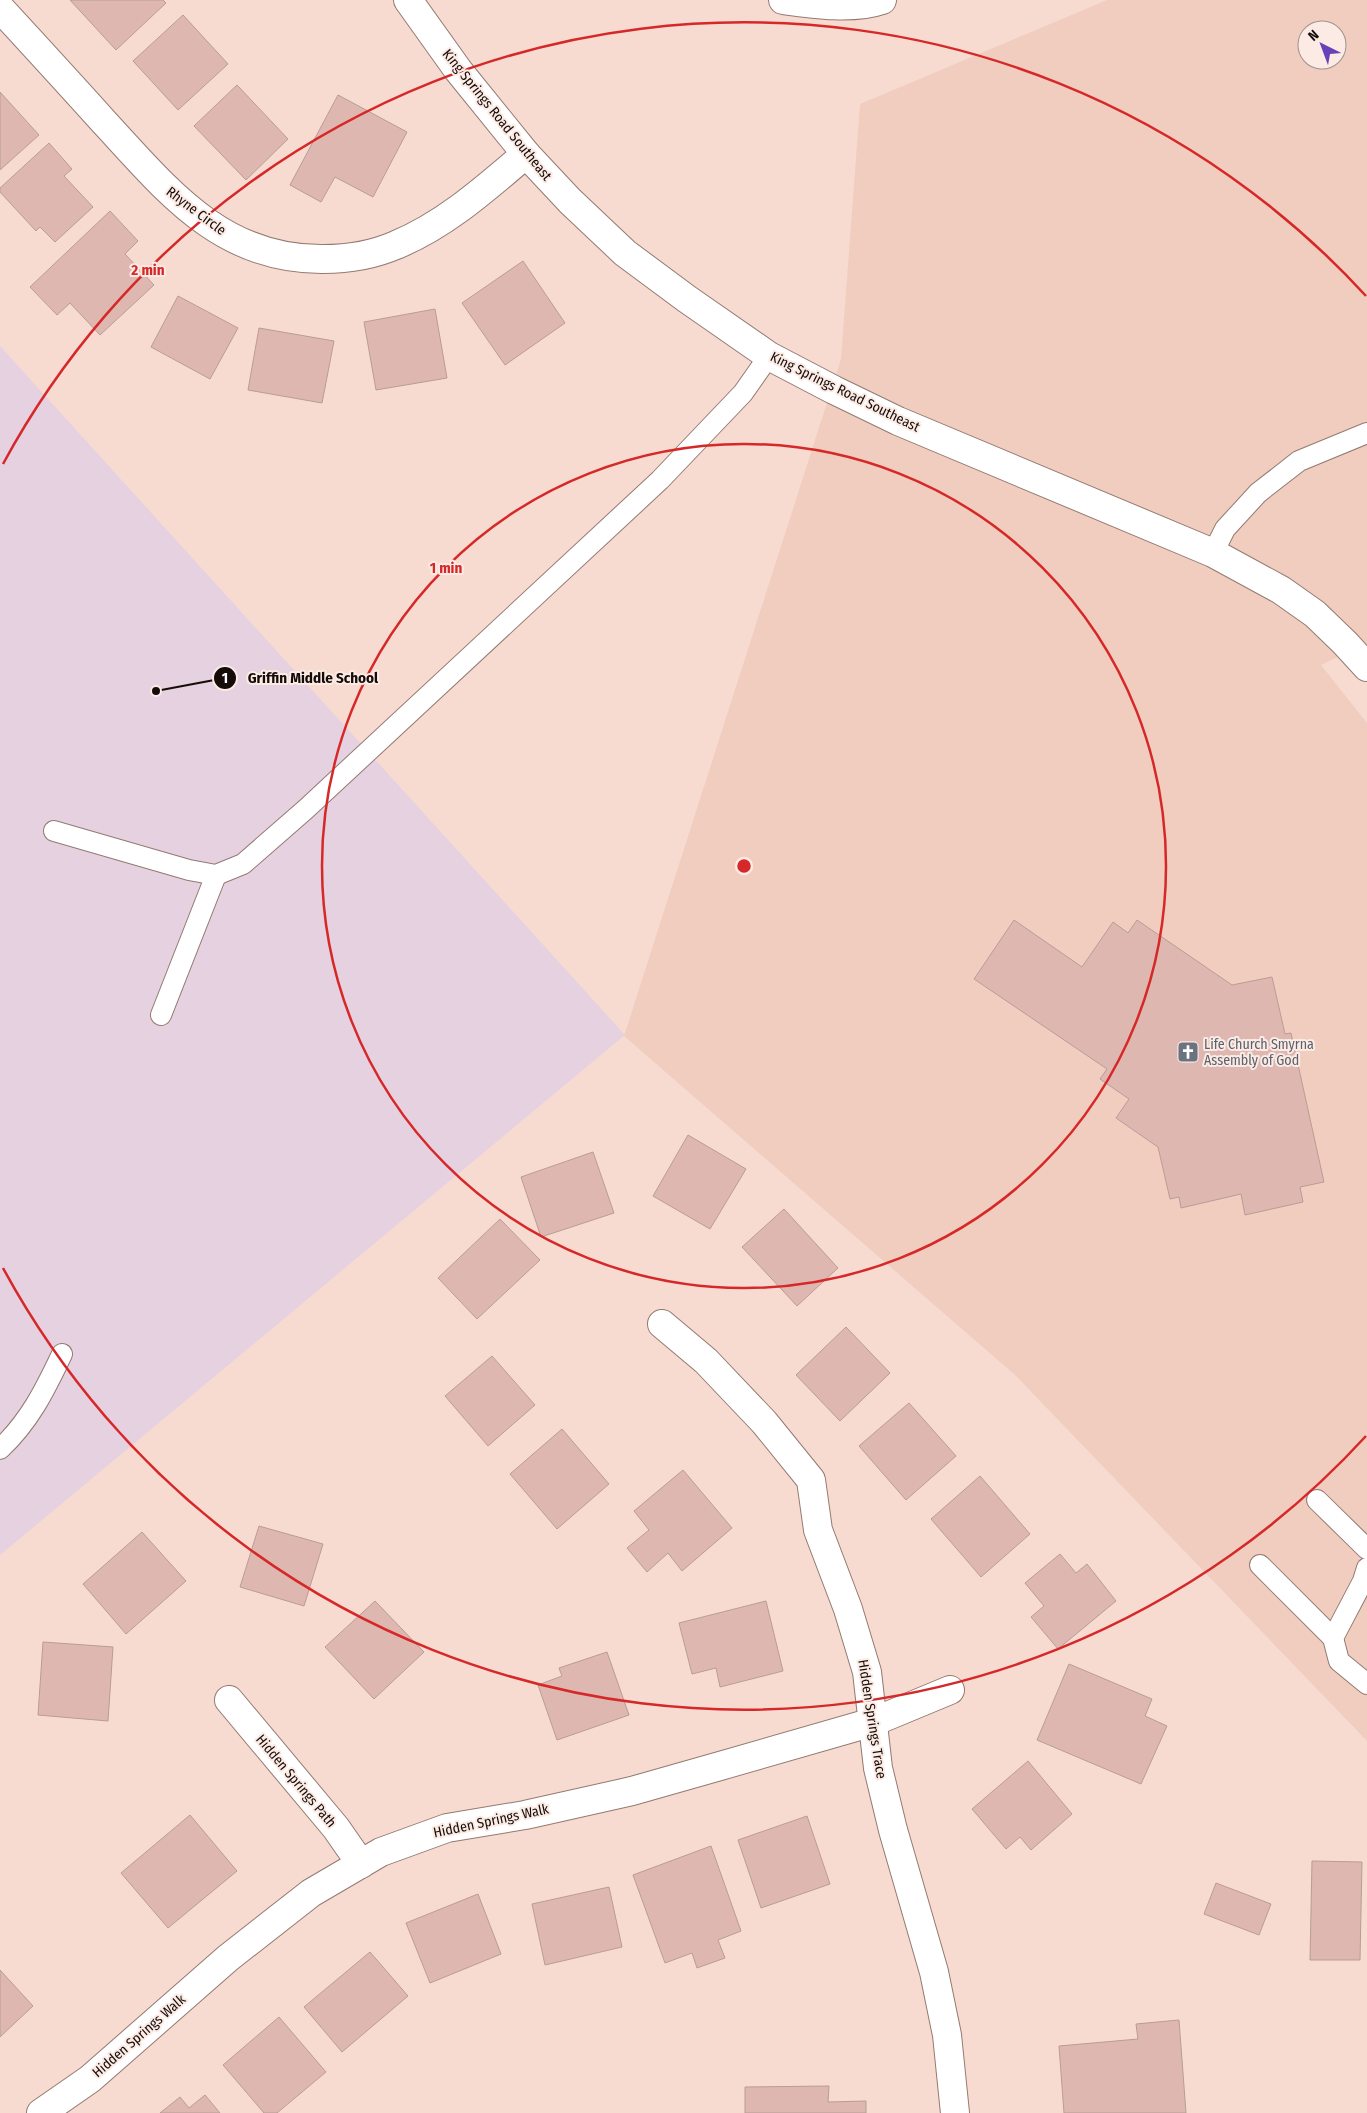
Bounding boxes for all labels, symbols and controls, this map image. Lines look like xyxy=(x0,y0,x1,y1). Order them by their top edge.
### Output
north arrow xyxy=(1297,20,1347,70)
text: N xyxy=(1305,27,1322,45)
street label: King Springs Road Southeast xyxy=(439,46,556,184)
street label: Rhyne Circle xyxy=(163,183,229,239)
text: 2 min xyxy=(130,261,165,279)
street label: King Springs Road Southeast xyxy=(768,348,923,436)
text: 1 min xyxy=(430,559,462,577)
callout: Griffin Middle School xyxy=(212,663,388,693)
text: 1 xyxy=(222,669,228,687)
text: Griffin Middle School xyxy=(248,669,379,687)
centre of rings xyxy=(735,857,753,875)
place label: Life Church Smyrna Assembly of God xyxy=(1204,1036,1314,1069)
church icon: Life Church Smyrna Assembly of God xyxy=(1176,1040,1200,1064)
street label: Hidden Springs Trace xyxy=(854,1658,890,1780)
street label: Hidden Springs Path xyxy=(252,1731,340,1831)
street label: Hidden Springs Walk xyxy=(432,1800,551,1842)
street label: Hidden Springs Walk xyxy=(89,1991,189,2081)

